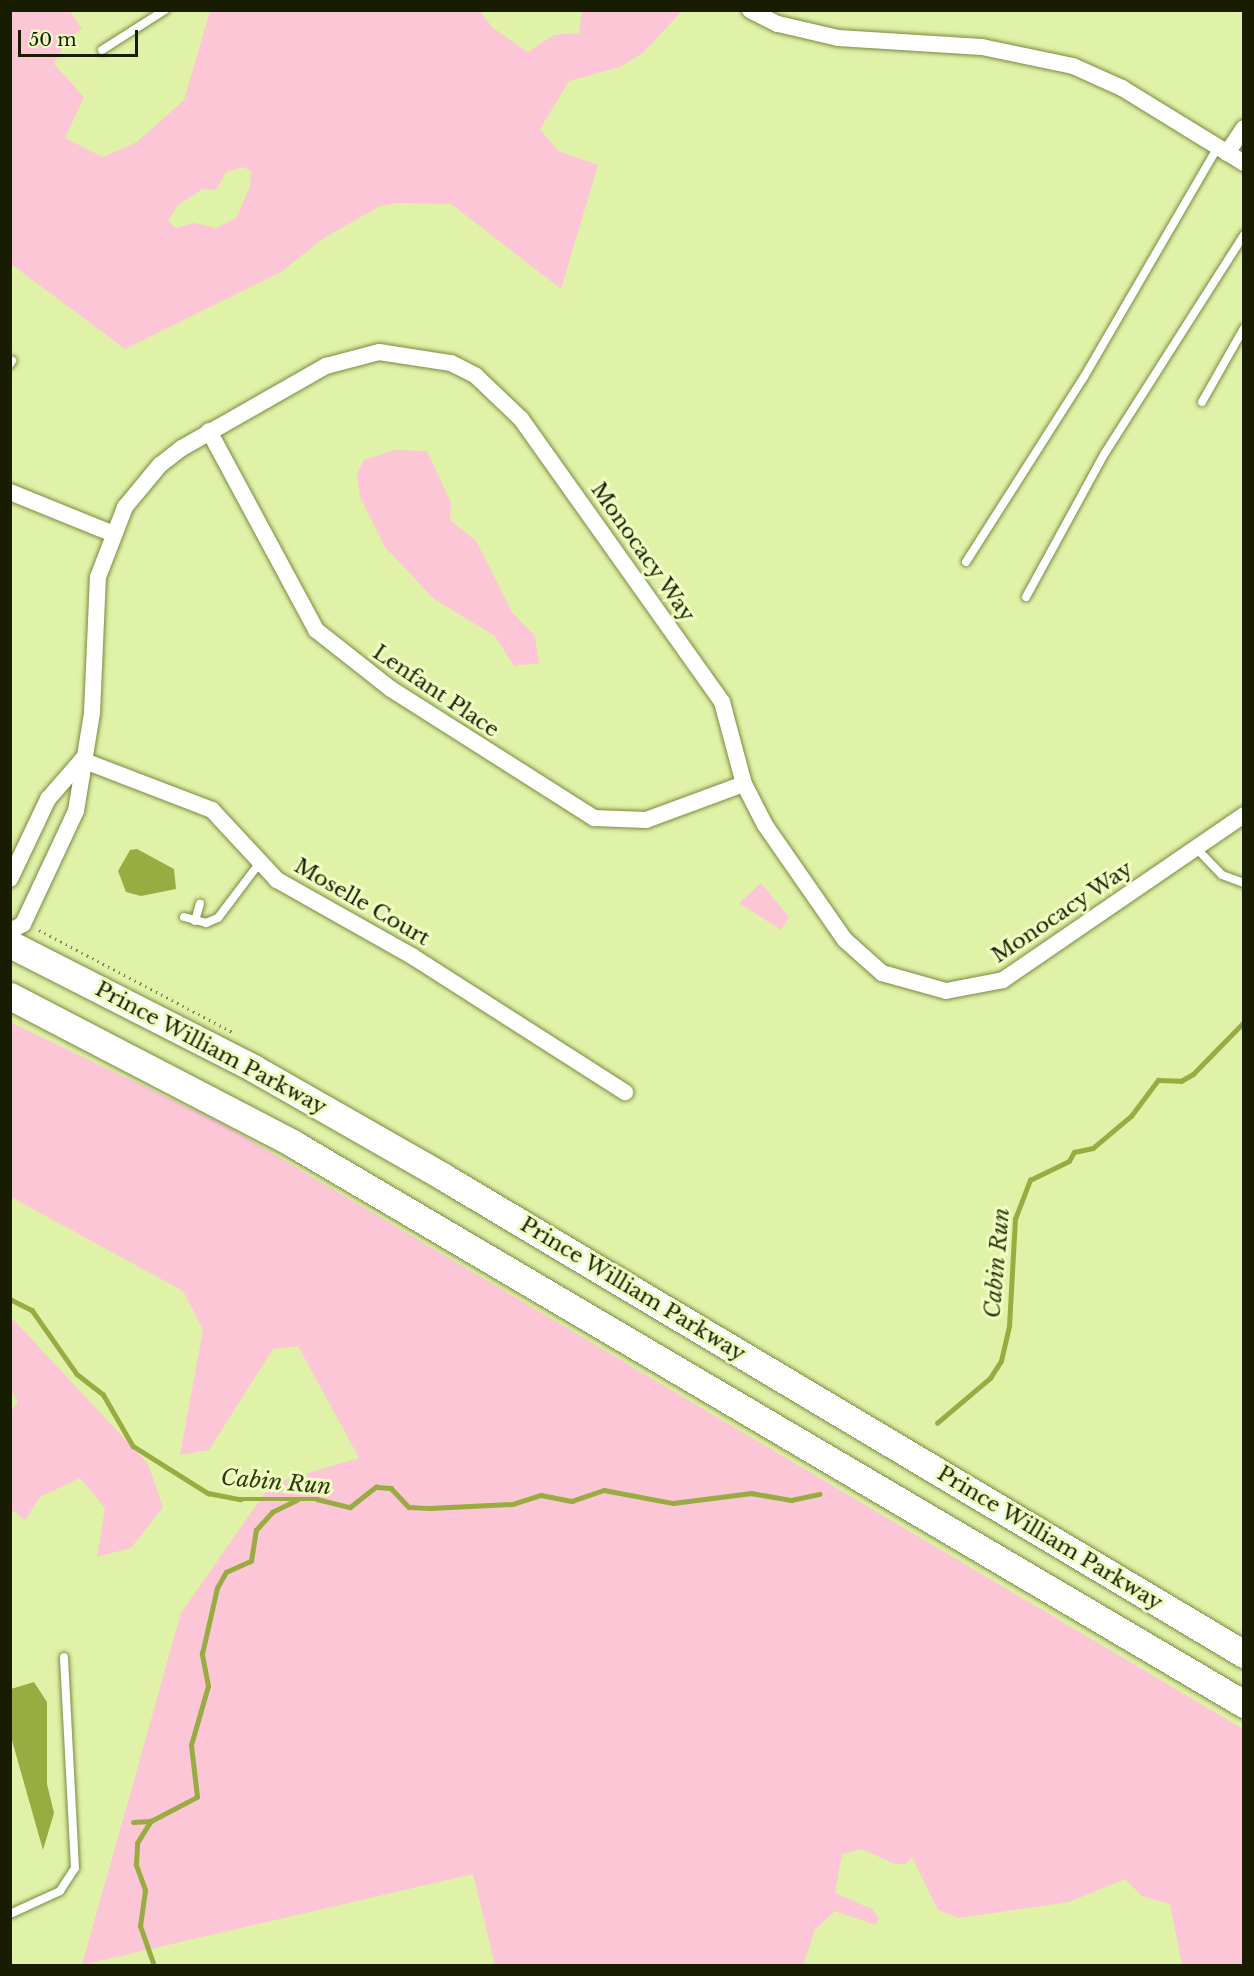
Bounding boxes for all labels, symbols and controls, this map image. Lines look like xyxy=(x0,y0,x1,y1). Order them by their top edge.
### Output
scale bar xyxy=(21,18,141,56)
text: 50 m xyxy=(29,29,77,51)
street label: Monocacy Way xyxy=(585,477,701,627)
street label: Lenfant Place xyxy=(368,640,504,742)
street label: Moselle Court xyxy=(290,853,434,951)
street label: Monocacy Way xyxy=(986,855,1138,969)
street label: Prince William Parkway xyxy=(91,976,331,1120)
water label: Cabin Run xyxy=(979,1206,1015,1320)
street label: Prince William Parkway xyxy=(515,1211,751,1367)
street label: Prince William Parkway xyxy=(932,1460,1168,1616)
water label: Cabin Run xyxy=(219,1464,333,1500)

